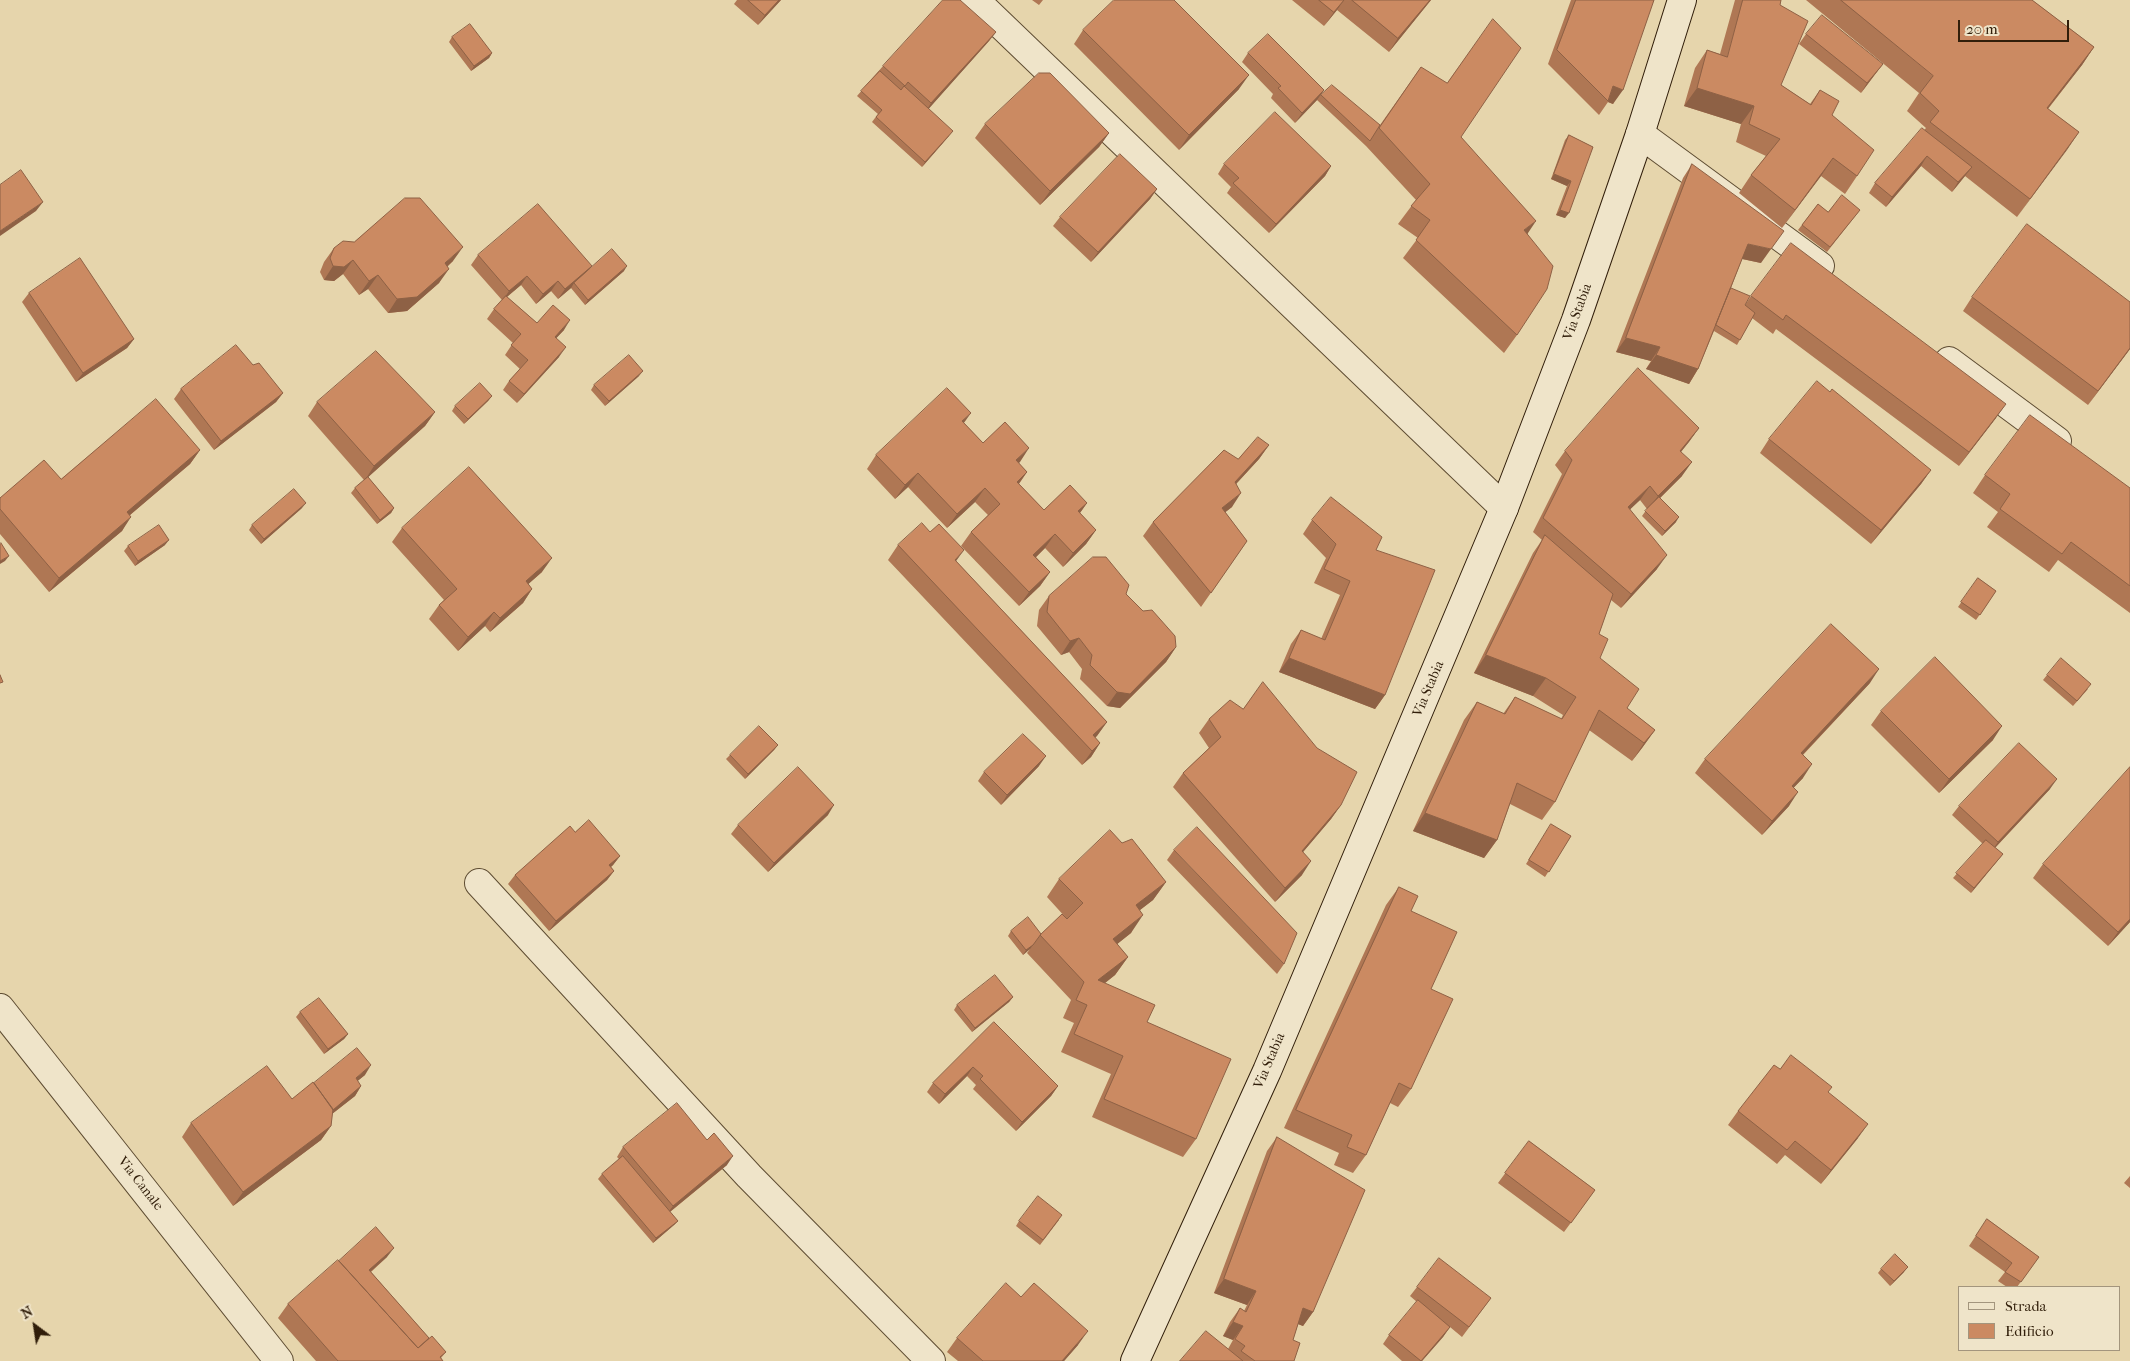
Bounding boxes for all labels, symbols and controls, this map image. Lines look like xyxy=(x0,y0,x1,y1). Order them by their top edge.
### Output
scale bar xyxy=(1960,10,2071,42)
text: 20 m xyxy=(1966,20,1998,38)
street label: Via Stabia xyxy=(1560,281,1596,343)
street label: Via Stabia xyxy=(1410,658,1448,720)
street label: Via Stabia xyxy=(1251,1030,1289,1092)
street label: Via Canale xyxy=(114,1154,166,1214)
legend xyxy=(1958,1286,2120,1351)
text: Strada xyxy=(2005,1297,2047,1315)
north arrow xyxy=(10,1301,60,1351)
text: N xyxy=(18,1303,36,1323)
text: Edificio xyxy=(2005,1322,2054,1340)

